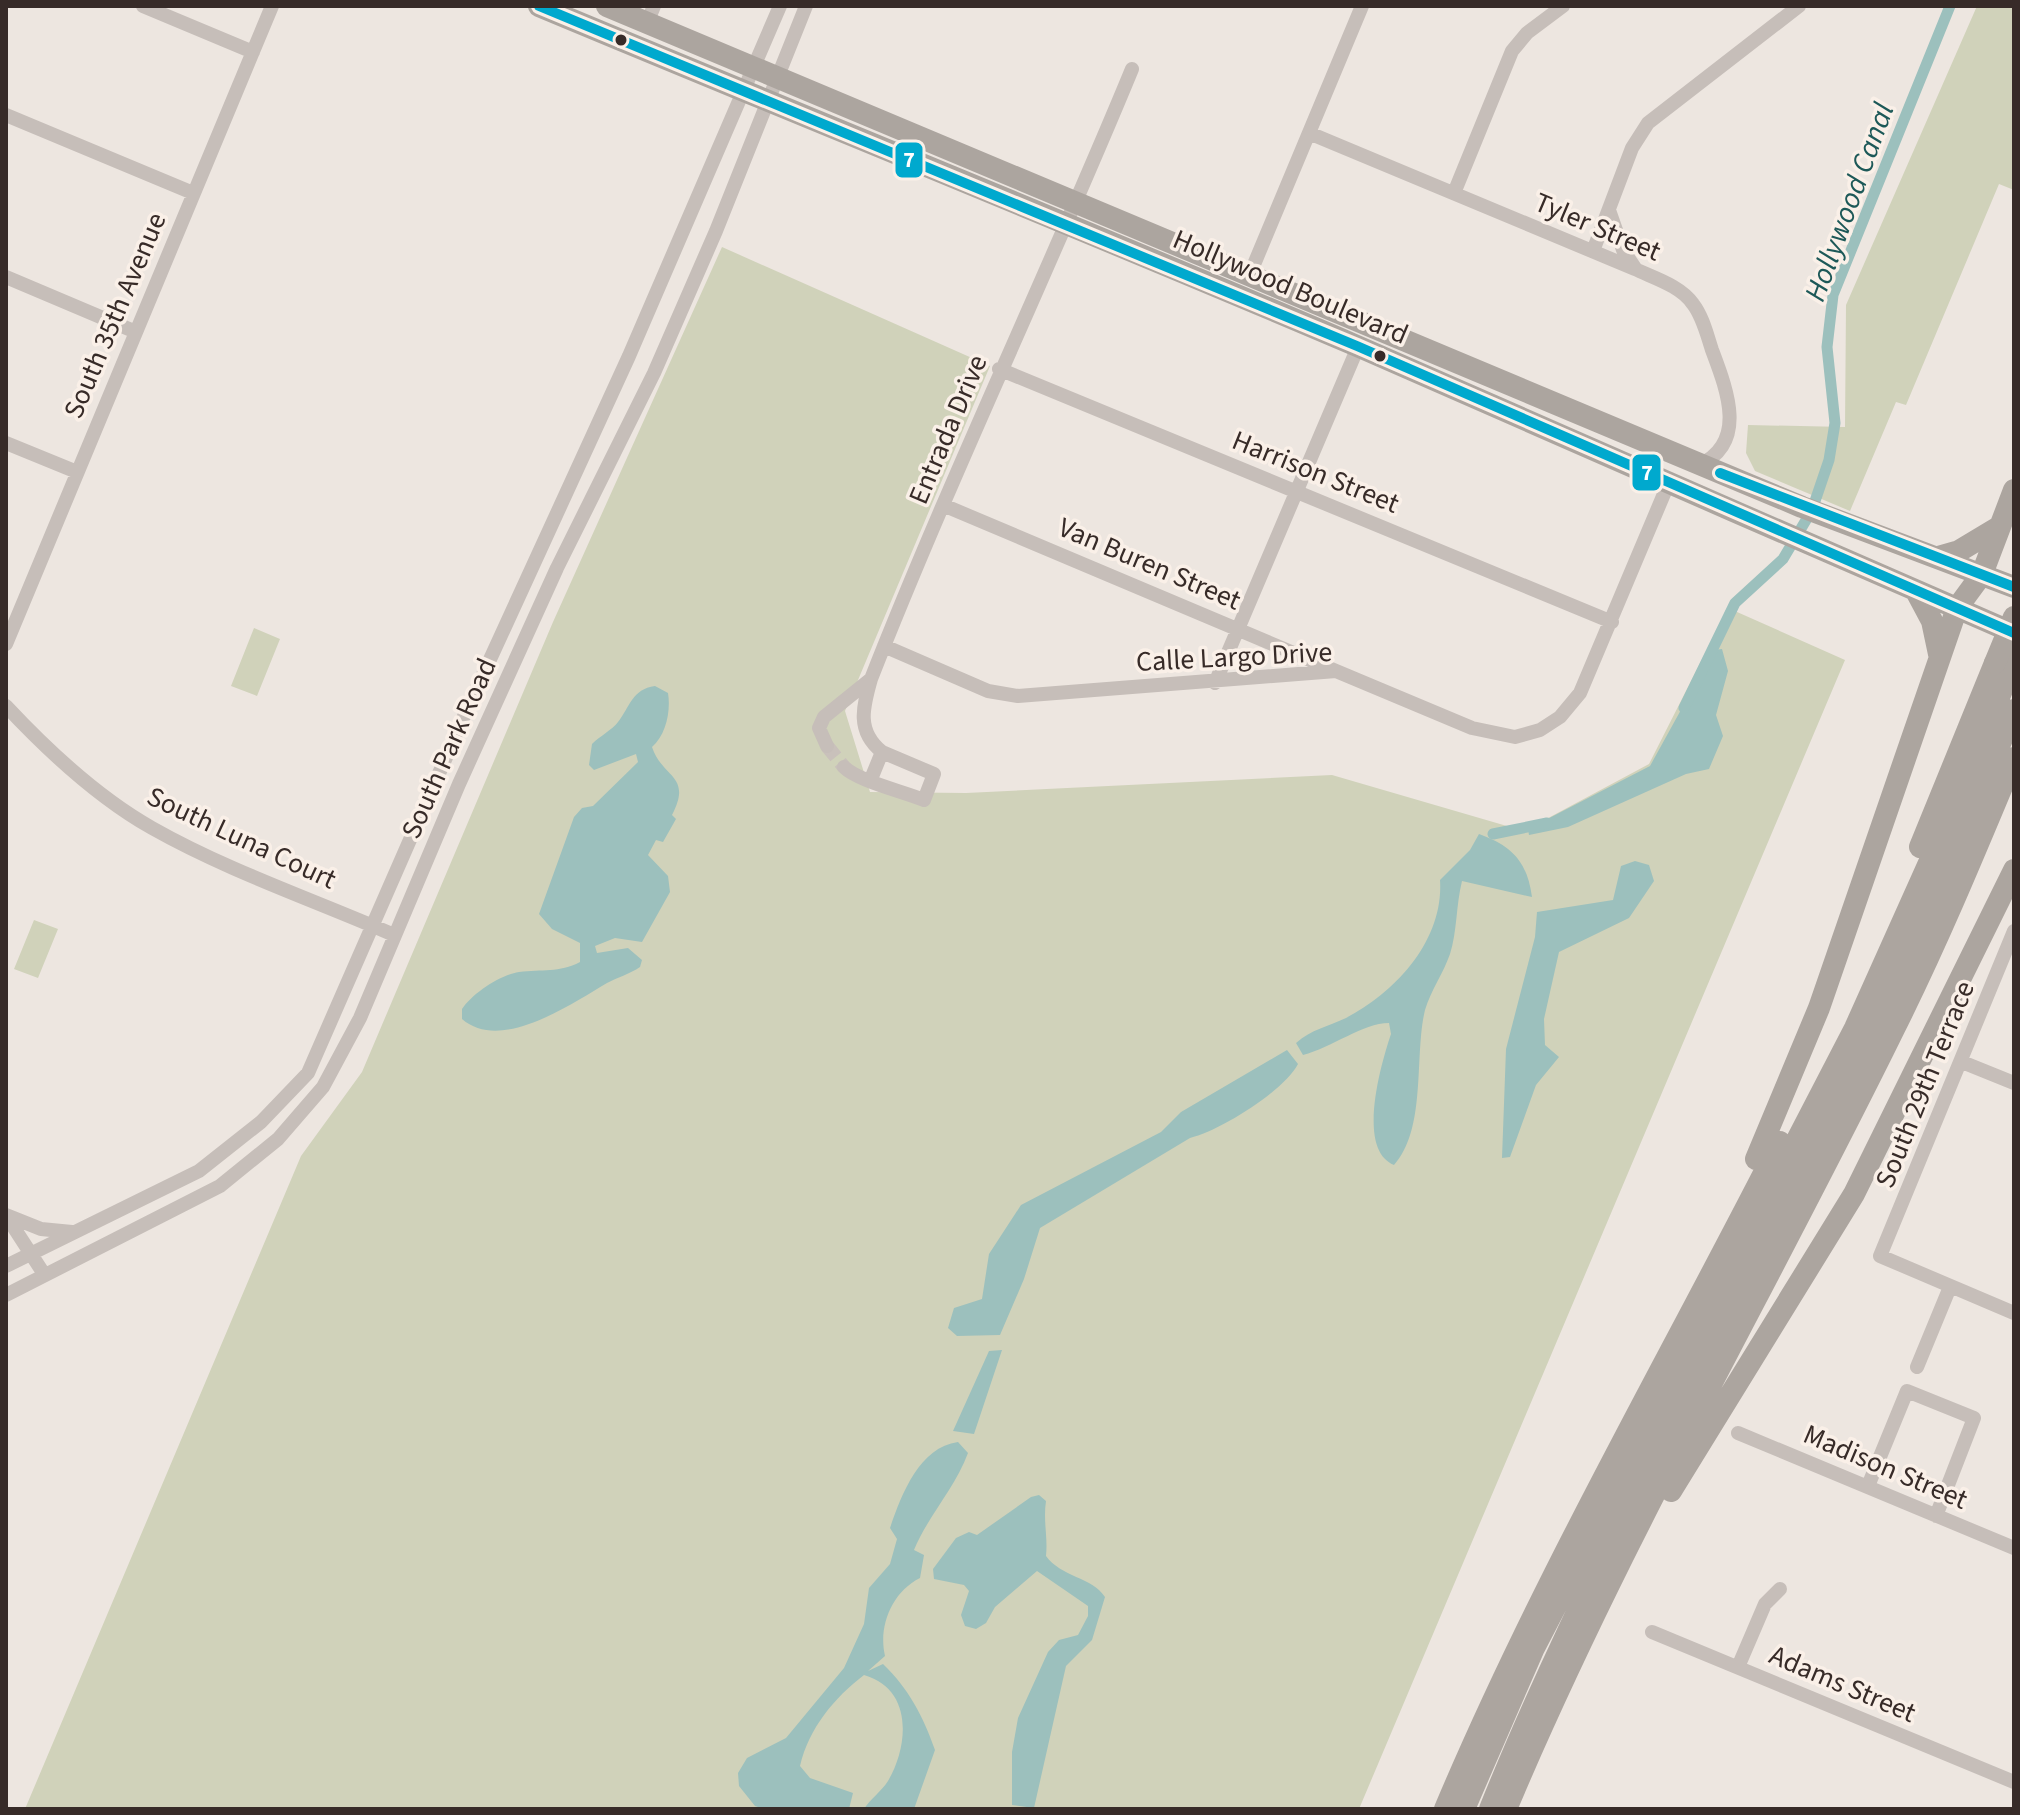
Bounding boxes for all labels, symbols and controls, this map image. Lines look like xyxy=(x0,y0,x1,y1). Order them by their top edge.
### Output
unlabelled marker xyxy=(613,32,629,48)
water label: Hollywood Canal xyxy=(1794,96,1905,307)
line badge: 7 xyxy=(894,141,924,179)
text: 7 xyxy=(903,144,915,176)
street label: Tyler Street xyxy=(1528,182,1667,272)
street label: South 35th Avenue xyxy=(54,206,176,425)
street label: Hollywood Boulevard xyxy=(1167,219,1414,355)
unlabelled marker xyxy=(1372,348,1388,364)
street label: Entrada Drive xyxy=(899,349,997,510)
street label: Harrison Street xyxy=(1226,420,1406,524)
line badge: 7 xyxy=(1631,453,1662,492)
text: 7 xyxy=(1641,457,1653,489)
street label: Van Buren Street xyxy=(1052,507,1248,621)
street label: Calle Largo Drive xyxy=(1135,632,1333,682)
street label: South Park Road xyxy=(391,652,507,845)
street label: South Luna Court xyxy=(140,776,343,900)
street label: South 29th Terrace xyxy=(1865,975,1985,1194)
street label: Madison Street xyxy=(1797,1414,1974,1520)
street label: Adams Street xyxy=(1763,1635,1923,1733)

